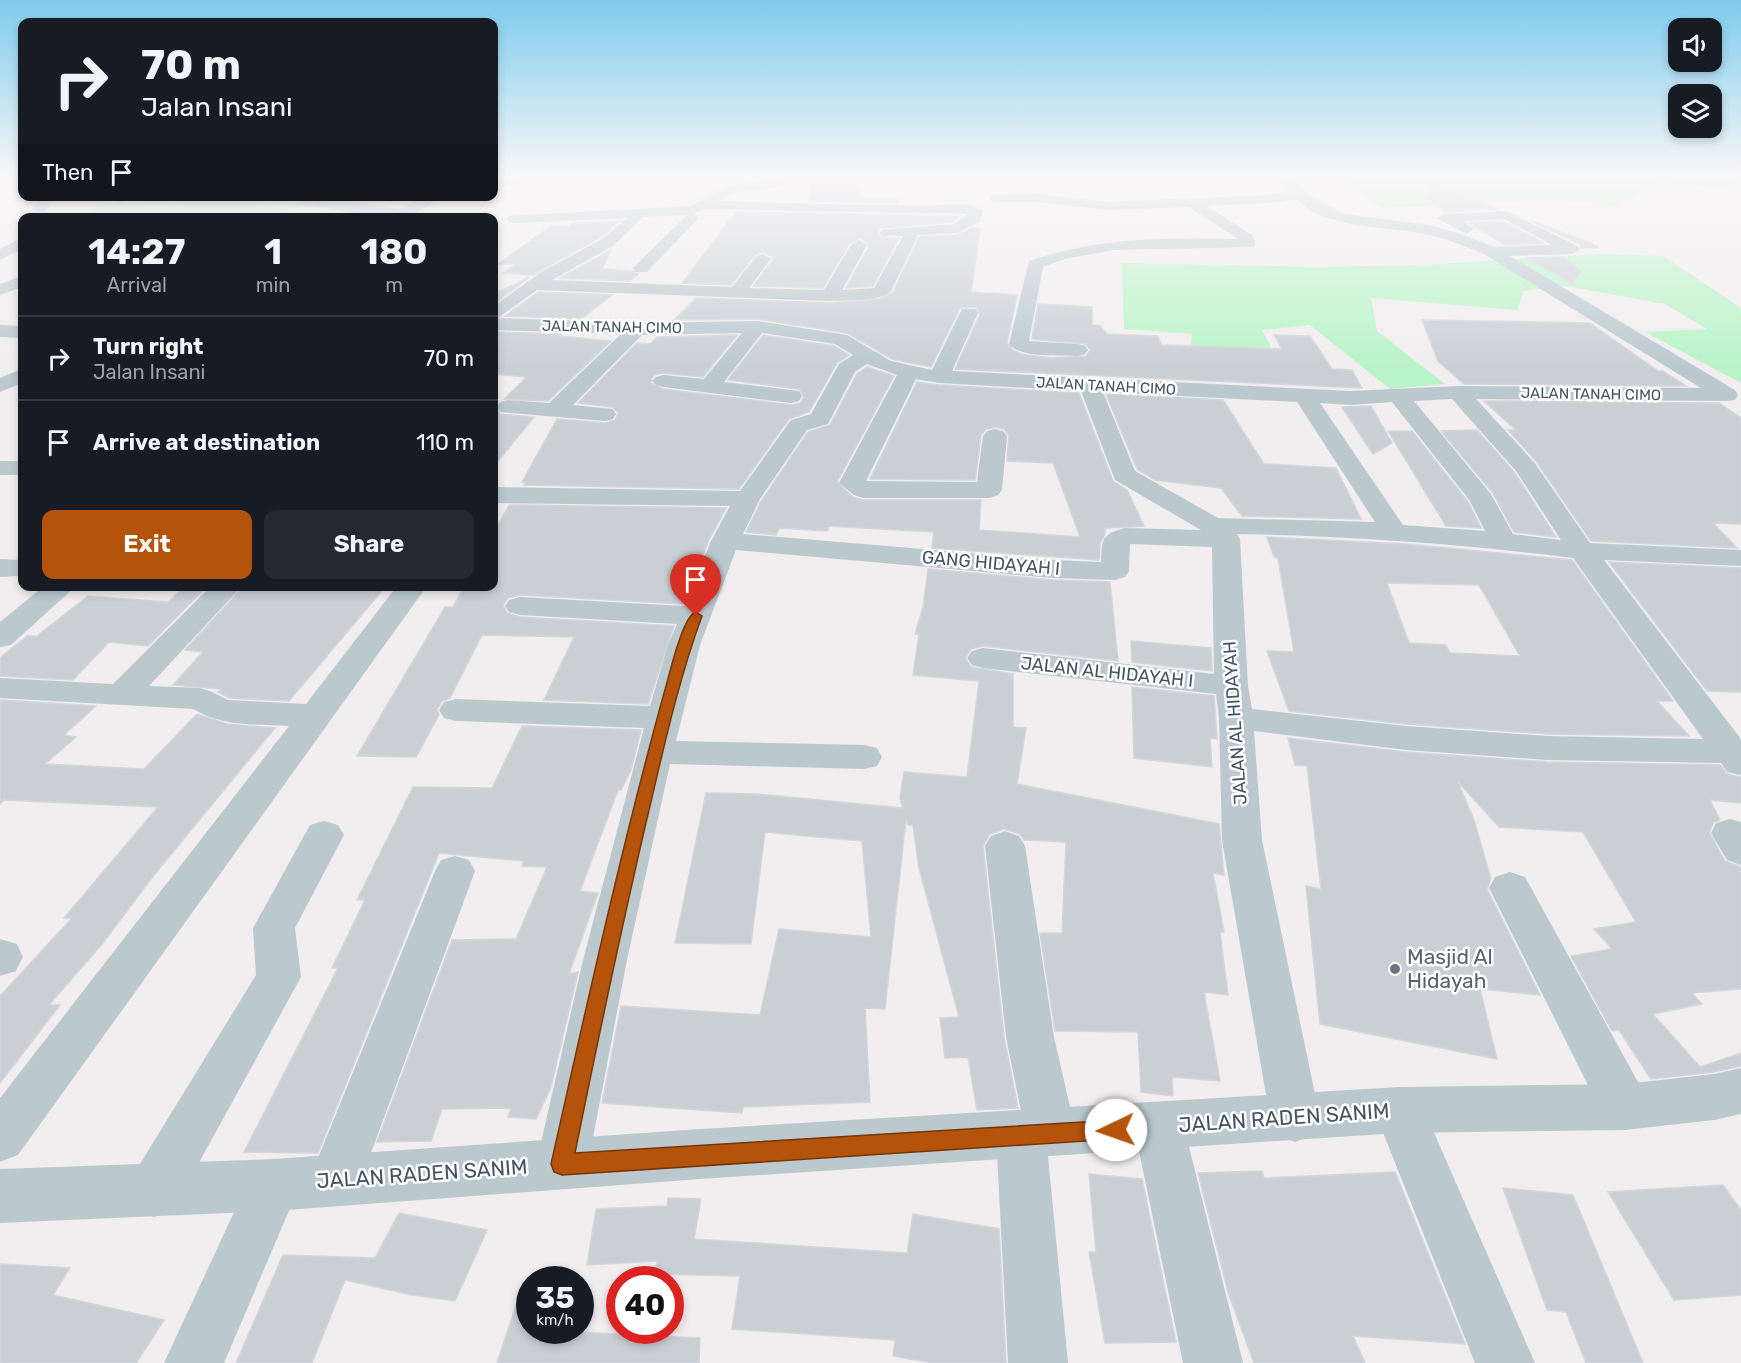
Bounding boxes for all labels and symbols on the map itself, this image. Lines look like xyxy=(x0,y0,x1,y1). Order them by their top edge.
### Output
street label: JALAN TANAH CIMO xyxy=(542,317,682,337)
street label: JALAN TANAH CIMO xyxy=(1036,373,1176,399)
street label: JALAN TANAH CIMO xyxy=(1521,384,1661,404)
street label: GANG HIDAYAH I xyxy=(921,546,1061,580)
pin xyxy=(670,554,721,616)
street label: JALAN AL HIDAYAH xyxy=(1218,640,1252,806)
street label: JALAN AL HIDAYAH I xyxy=(1020,652,1194,692)
place label: Masjid Al Hidayah xyxy=(1407,944,1493,993)
marker: Masjid Al Hidayah xyxy=(1388,962,1402,976)
position arrow xyxy=(1084,1098,1148,1162)
street label: JALAN RADEN SANIM xyxy=(1178,1098,1390,1137)
street label: JALAN RADEN SANIM xyxy=(316,1154,528,1193)
speed limit sign: 40 xyxy=(606,1266,684,1344)

